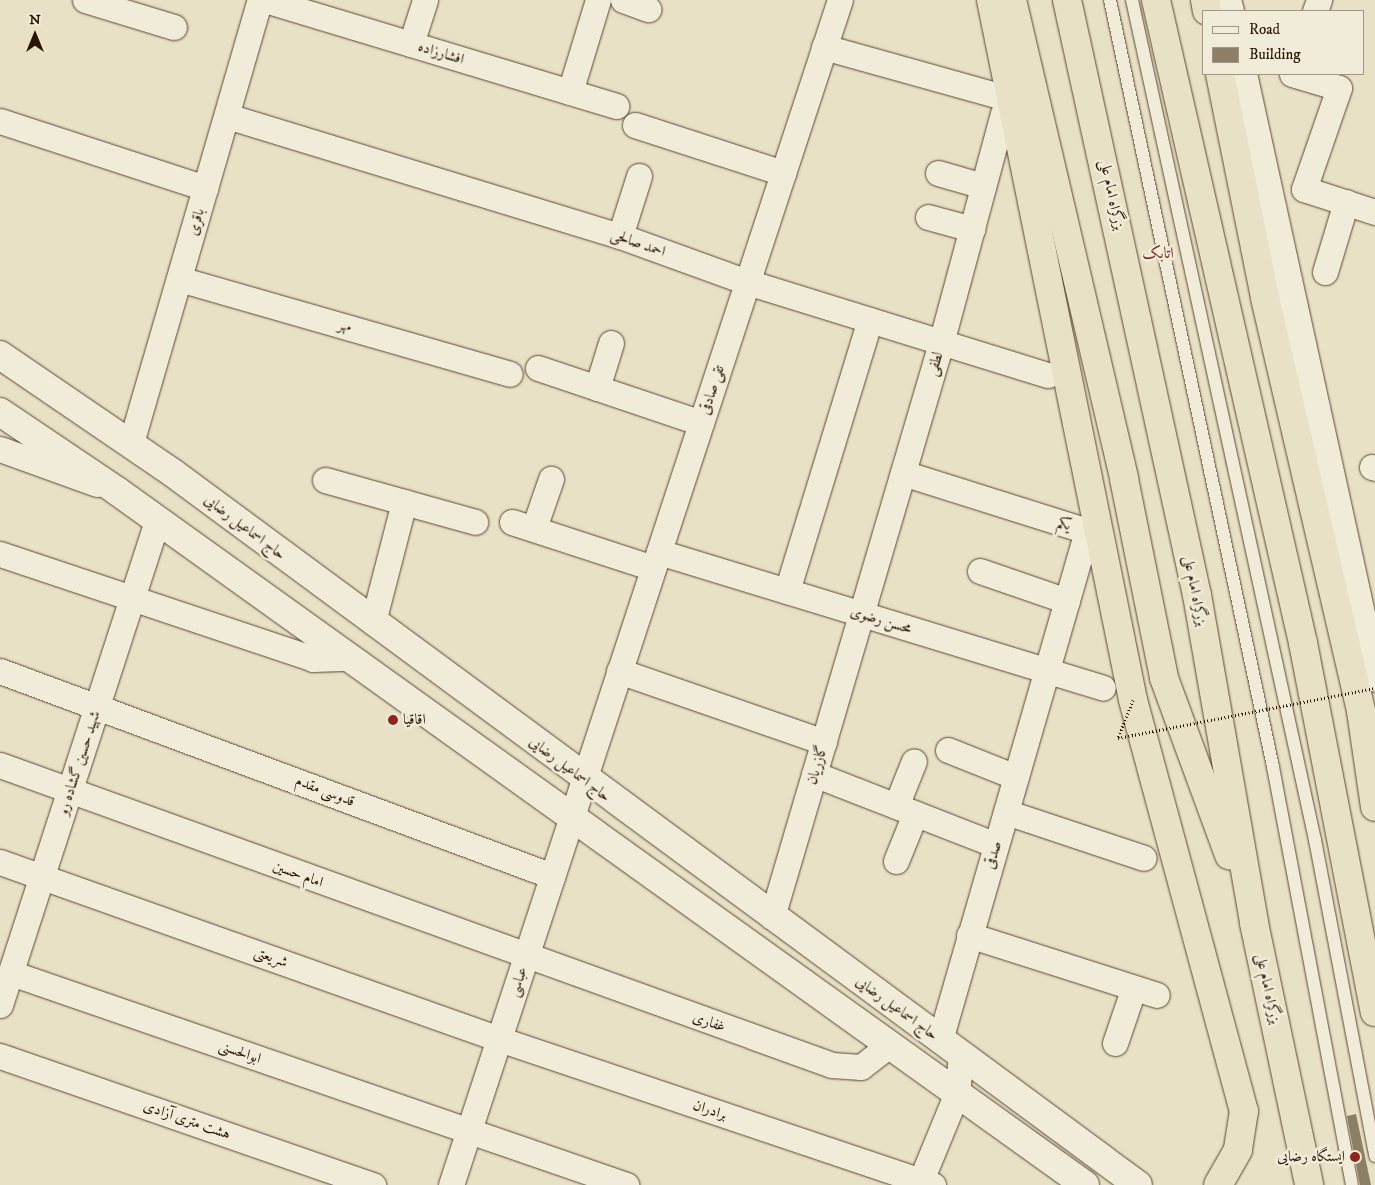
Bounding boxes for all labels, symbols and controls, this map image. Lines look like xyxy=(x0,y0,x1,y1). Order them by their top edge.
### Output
north arrow xyxy=(10,10,60,60)
legend xyxy=(1202,10,1365,75)
text: N xyxy=(29,11,41,29)
text: Road xyxy=(1249,20,1280,39)
street label: افشارزاده xyxy=(416,38,466,68)
text: Building xyxy=(1249,45,1301,64)
street label: بزرگراه امام علی xyxy=(1096,158,1128,232)
street label: باقری xyxy=(184,206,208,238)
street label: احمد صالحی xyxy=(608,225,668,261)
district label: اتابک xyxy=(1142,243,1174,263)
street label: مهر xyxy=(336,316,354,336)
street label: لطفی xyxy=(923,350,947,378)
street label: تقی صادقی xyxy=(696,363,728,417)
street label: حاج اسماعیل رضایی xyxy=(201,491,289,563)
street label: یکم xyxy=(1055,513,1073,535)
street label: بزرگراه امام علی xyxy=(1179,554,1211,628)
street label: محسن رضوی xyxy=(848,602,914,638)
street label: شهید حسین گشاده رو xyxy=(54,709,104,817)
place label: اقاقیا xyxy=(403,711,426,729)
marker: اقاقیا xyxy=(387,714,399,726)
street label: حاج اسماعیل رضایی xyxy=(526,733,614,805)
street label: گازریان xyxy=(803,743,831,787)
street label: قدوسی مقدم xyxy=(293,771,357,811)
street label: صدقی xyxy=(980,839,1006,871)
street label: امام حسین xyxy=(270,857,326,891)
street label: شریعتی xyxy=(252,943,290,971)
street label: بزرگراه امام علی xyxy=(1252,952,1284,1026)
street label: عباسی xyxy=(505,965,531,999)
street label: حاج اسماعیل رضایی xyxy=(852,972,942,1044)
street label: غفاری xyxy=(690,1008,728,1036)
street label: ابوالحسنی xyxy=(217,1036,263,1068)
street label: برادران xyxy=(691,1096,729,1124)
street label: هشت متری آزادی xyxy=(141,1097,233,1143)
place label: ایستگاه رضایی xyxy=(1277,1148,1345,1166)
marker: ایستگاه رضایی xyxy=(1349,1151,1361,1163)

